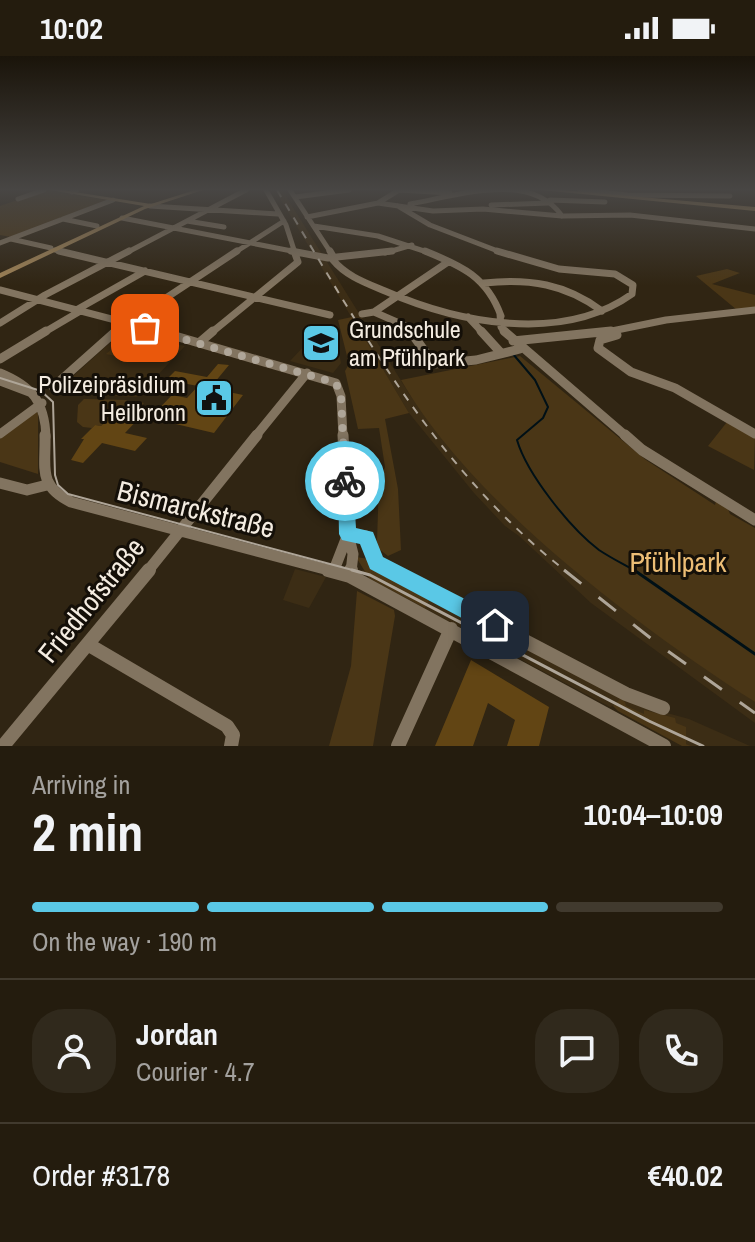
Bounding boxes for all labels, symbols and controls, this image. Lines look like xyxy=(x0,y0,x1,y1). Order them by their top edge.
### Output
text: 10:02 xyxy=(40,8,103,48)
pin xyxy=(111,294,179,362)
icon: bag xyxy=(123,306,167,350)
place label: Grundschule am Pfühlpark xyxy=(349,313,465,373)
school or university icon: Grundschule am Pfühlpark xyxy=(300,322,342,364)
place label: Polizeipräsidium Heilbronn xyxy=(38,368,186,428)
public building icon: Polizeipräsidium Heilbronn xyxy=(193,377,235,419)
courier xyxy=(305,441,385,521)
icon: bike xyxy=(323,459,367,503)
street label: Bismarckstraße xyxy=(113,471,279,547)
street label: Friedhofstraße xyxy=(29,530,153,670)
park label: Pfühlpark xyxy=(630,543,727,581)
pin xyxy=(461,591,529,659)
icon: home xyxy=(473,603,517,647)
text: Arriving in xyxy=(32,767,130,802)
text: 10:04–10:09 xyxy=(584,794,723,834)
text: 2 min xyxy=(32,797,143,867)
text: On the way · 190 m xyxy=(32,924,217,959)
button: person xyxy=(32,1009,116,1093)
button: chat xyxy=(535,1009,619,1093)
button: phone xyxy=(639,1009,723,1093)
text: Jordan xyxy=(136,1014,218,1054)
text: Courier · 4.7 xyxy=(136,1054,255,1089)
text: Order #3178 xyxy=(32,1155,170,1195)
text: €40.02 xyxy=(648,1155,723,1195)

